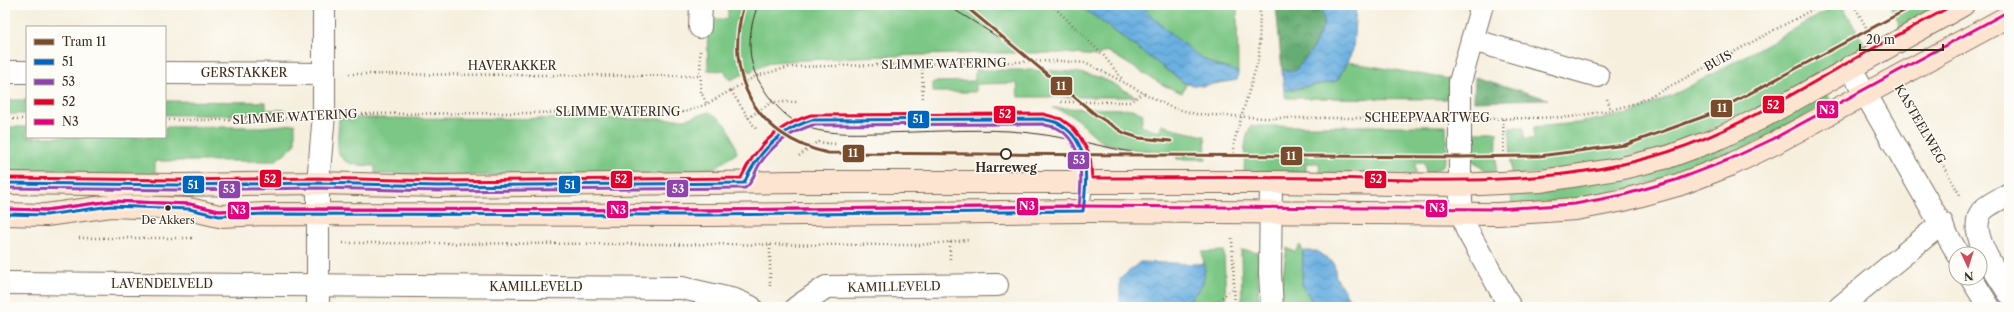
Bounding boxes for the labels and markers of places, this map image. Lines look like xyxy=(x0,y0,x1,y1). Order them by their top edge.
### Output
marker: Harreweg xyxy=(1000,148,1012,160)
place label: Harreweg xyxy=(975,160,1038,175)
marker: De Akkers xyxy=(163,203,173,213)
place label: De Akkers xyxy=(141,213,195,227)

